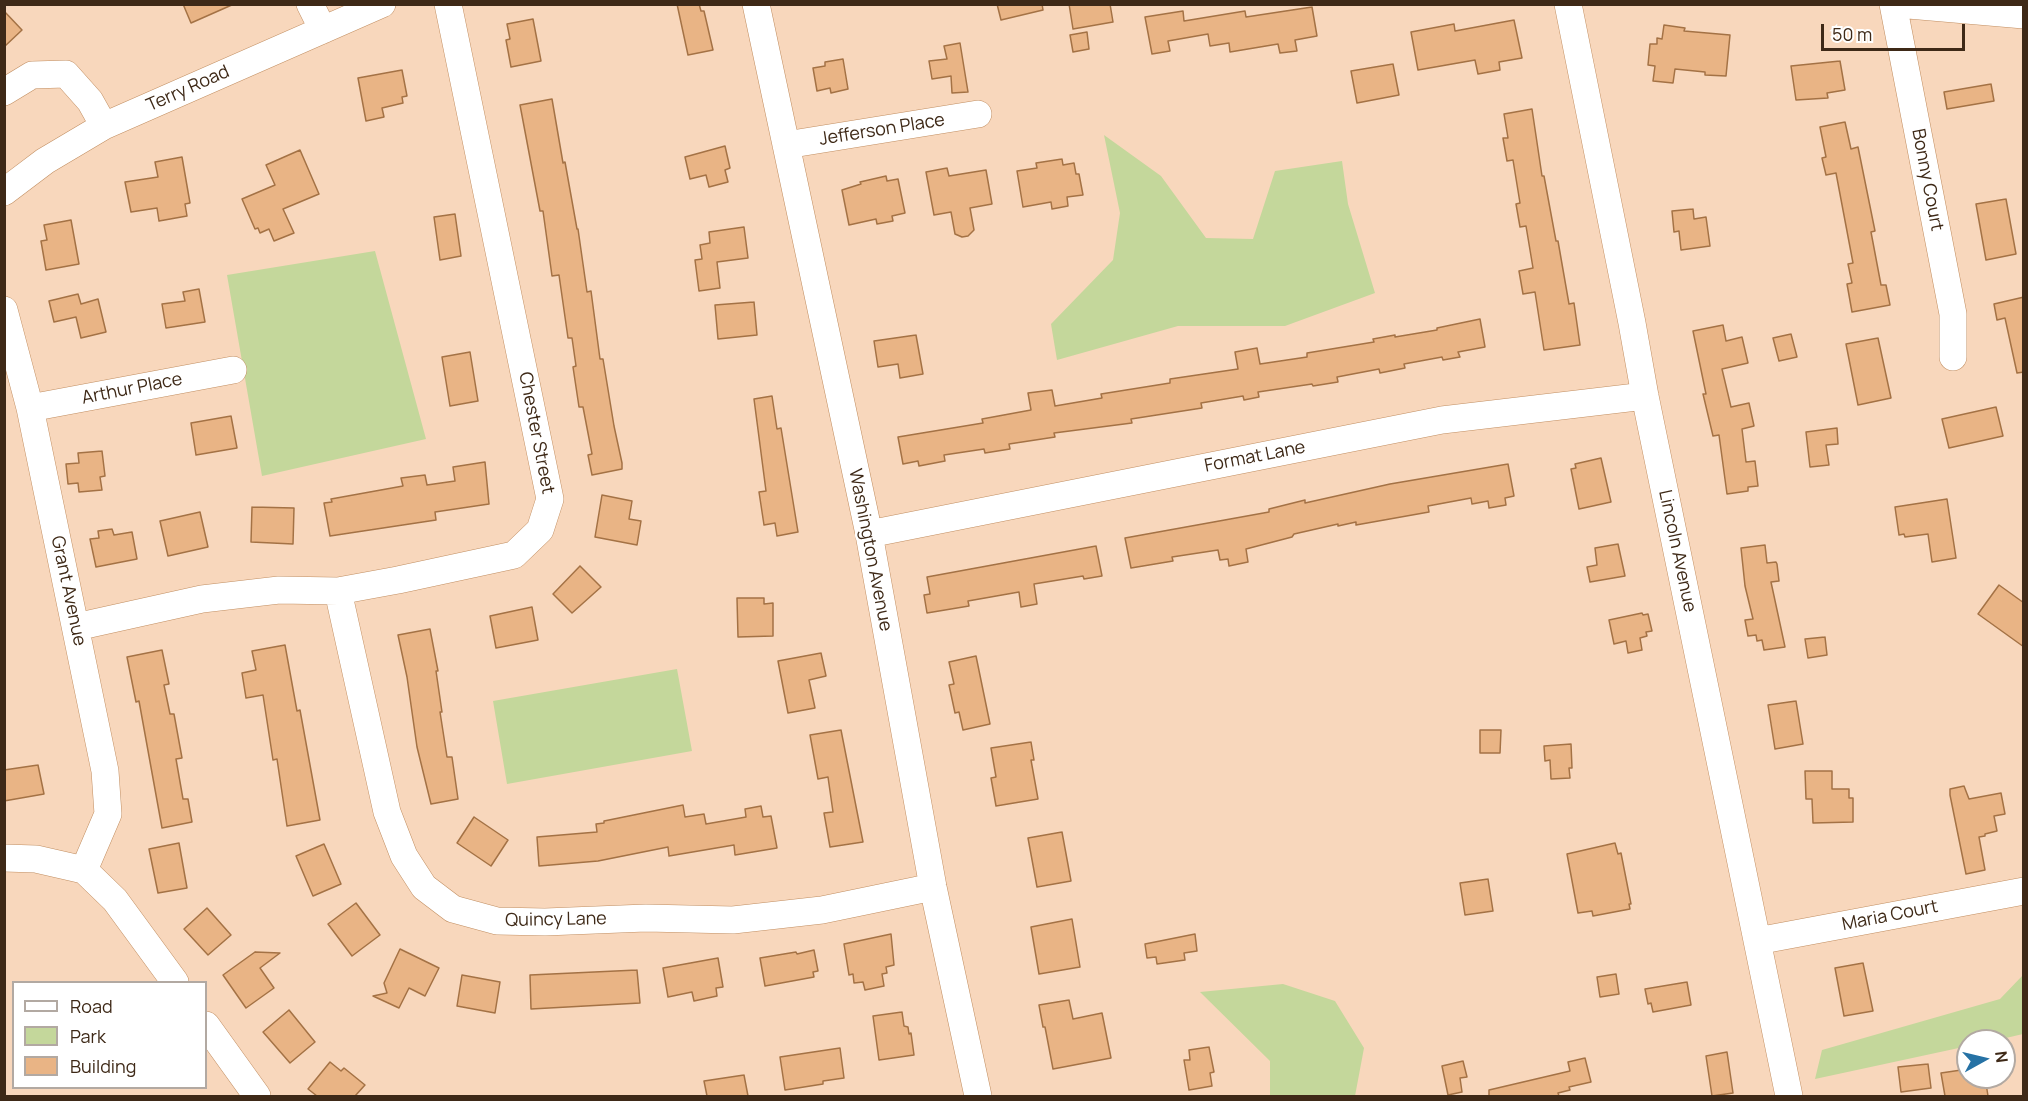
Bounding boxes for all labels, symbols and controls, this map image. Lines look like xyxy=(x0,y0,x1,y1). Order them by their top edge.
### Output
scale bar xyxy=(1824,12,1968,50)
text: 50 m xyxy=(1832,22,1872,46)
street label: Terry Road xyxy=(143,61,233,117)
street label: Jefferson Place xyxy=(818,109,946,151)
street label: Bonny Court xyxy=(1907,127,1947,233)
street label: Arthur Place xyxy=(80,369,184,409)
street label: Chester Street xyxy=(514,370,558,496)
street label: Format Lane xyxy=(1203,437,1307,477)
street label: Washington Avenue xyxy=(844,467,896,633)
street label: Lincoln Avenue xyxy=(1653,488,1701,614)
street label: Grant Avenue xyxy=(46,534,90,648)
street label: Maria Court xyxy=(1840,896,1940,936)
street label: Quincy Lane xyxy=(505,908,607,932)
legend xyxy=(12,981,207,1089)
text: Road xyxy=(70,994,113,1018)
text: Park xyxy=(70,1024,106,1048)
north arrow xyxy=(1956,1029,2016,1089)
text: N xyxy=(1990,1050,2014,1064)
text: Building xyxy=(70,1054,136,1078)

